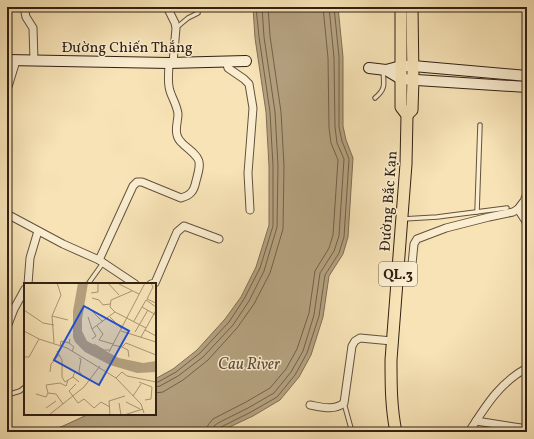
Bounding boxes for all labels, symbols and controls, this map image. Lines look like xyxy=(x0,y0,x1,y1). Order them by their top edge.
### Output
street label: Đường Chiến Thắng xyxy=(61,38,193,59)
street label: Đường Bắc Kạn xyxy=(376,150,403,252)
road number: QL.3 xyxy=(379,262,417,286)
inset map xyxy=(24,283,156,415)
water label: Cau River xyxy=(218,354,281,376)

